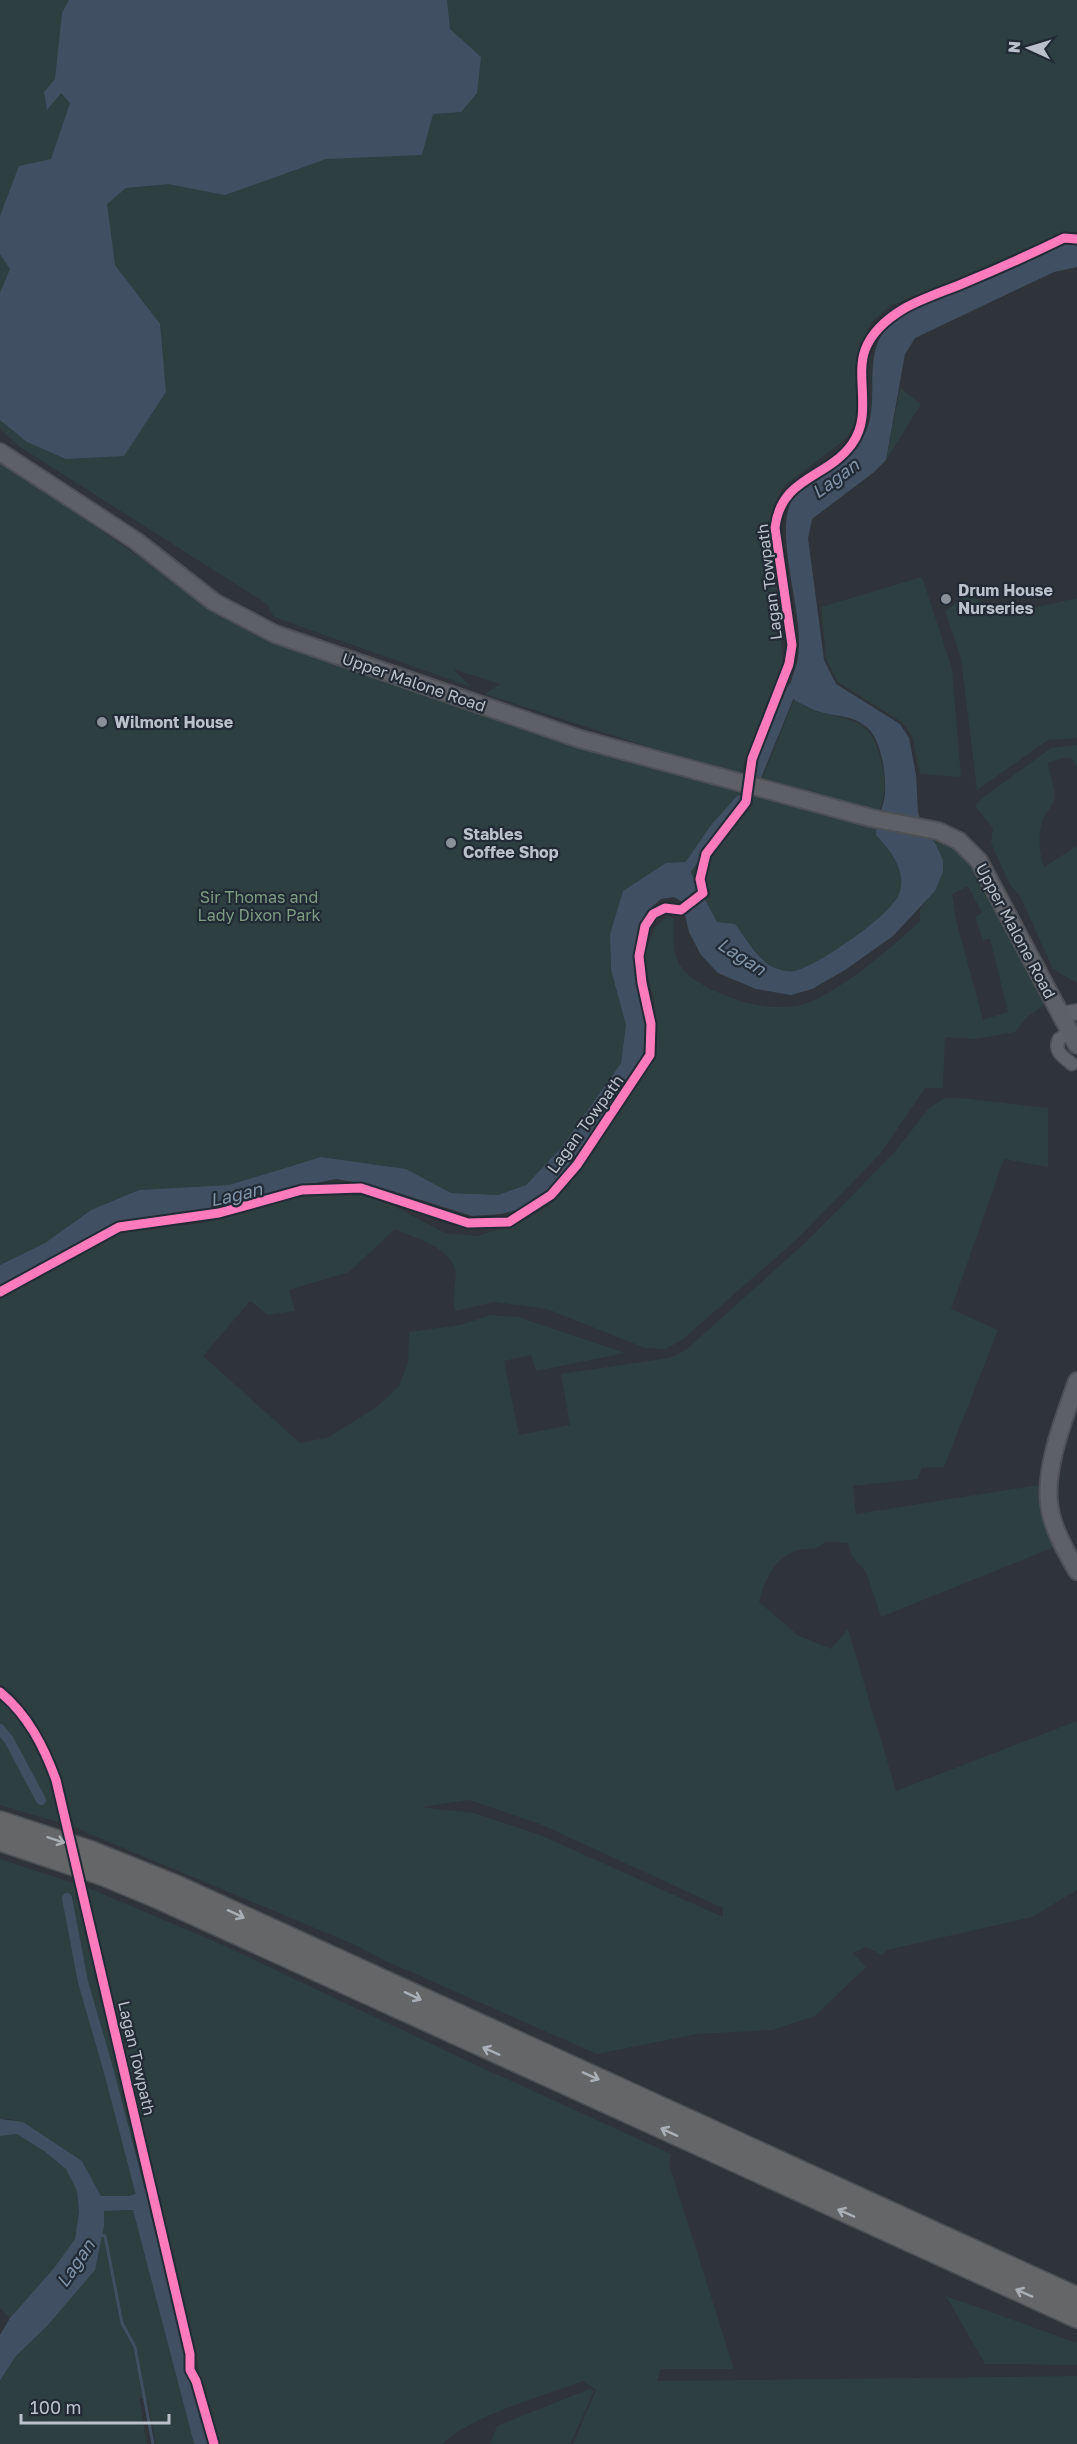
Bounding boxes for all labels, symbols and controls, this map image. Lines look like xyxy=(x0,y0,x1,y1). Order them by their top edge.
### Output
north arrow xyxy=(999,18,1059,78)
text: N xyxy=(1004,40,1024,54)
water label: Lagan xyxy=(807,453,864,502)
street label: Lagan Towpath xyxy=(752,523,786,641)
place label: Drum House Nurseries xyxy=(958,580,1053,618)
marker: Drum House Nurseries xyxy=(939,592,953,606)
street label: Upper Malone Road xyxy=(340,648,488,716)
place label: Wilmont House xyxy=(114,712,233,732)
marker: Wilmont House xyxy=(95,715,109,729)
place label: Stables Coffee Shop xyxy=(463,824,559,862)
marker: Stables Coffee Shop xyxy=(444,836,458,850)
street label: Upper Malone Road xyxy=(972,860,1060,1002)
park label: Sir Thomas and Lady Dixon Park xyxy=(197,887,321,925)
water label: Lagan xyxy=(714,932,771,980)
street label: Lagan Towpath xyxy=(543,1071,627,1177)
water label: Lagan xyxy=(208,1177,265,1211)
one-way arrow xyxy=(46,1835,65,1846)
one-way arrow xyxy=(226,1909,244,1920)
one-way arrow xyxy=(404,1991,422,2002)
street label: Lagan Towpath xyxy=(114,1999,160,2117)
one-way arrow xyxy=(483,2044,501,2056)
one-way arrow xyxy=(581,2070,599,2082)
one-way arrow xyxy=(660,2125,678,2137)
one-way arrow xyxy=(837,2207,855,2218)
water label: Lagan xyxy=(51,2234,99,2291)
one-way arrow xyxy=(1015,2286,1033,2298)
scale bar xyxy=(21,2387,170,2425)
text: 100 m xyxy=(30,2396,81,2418)

